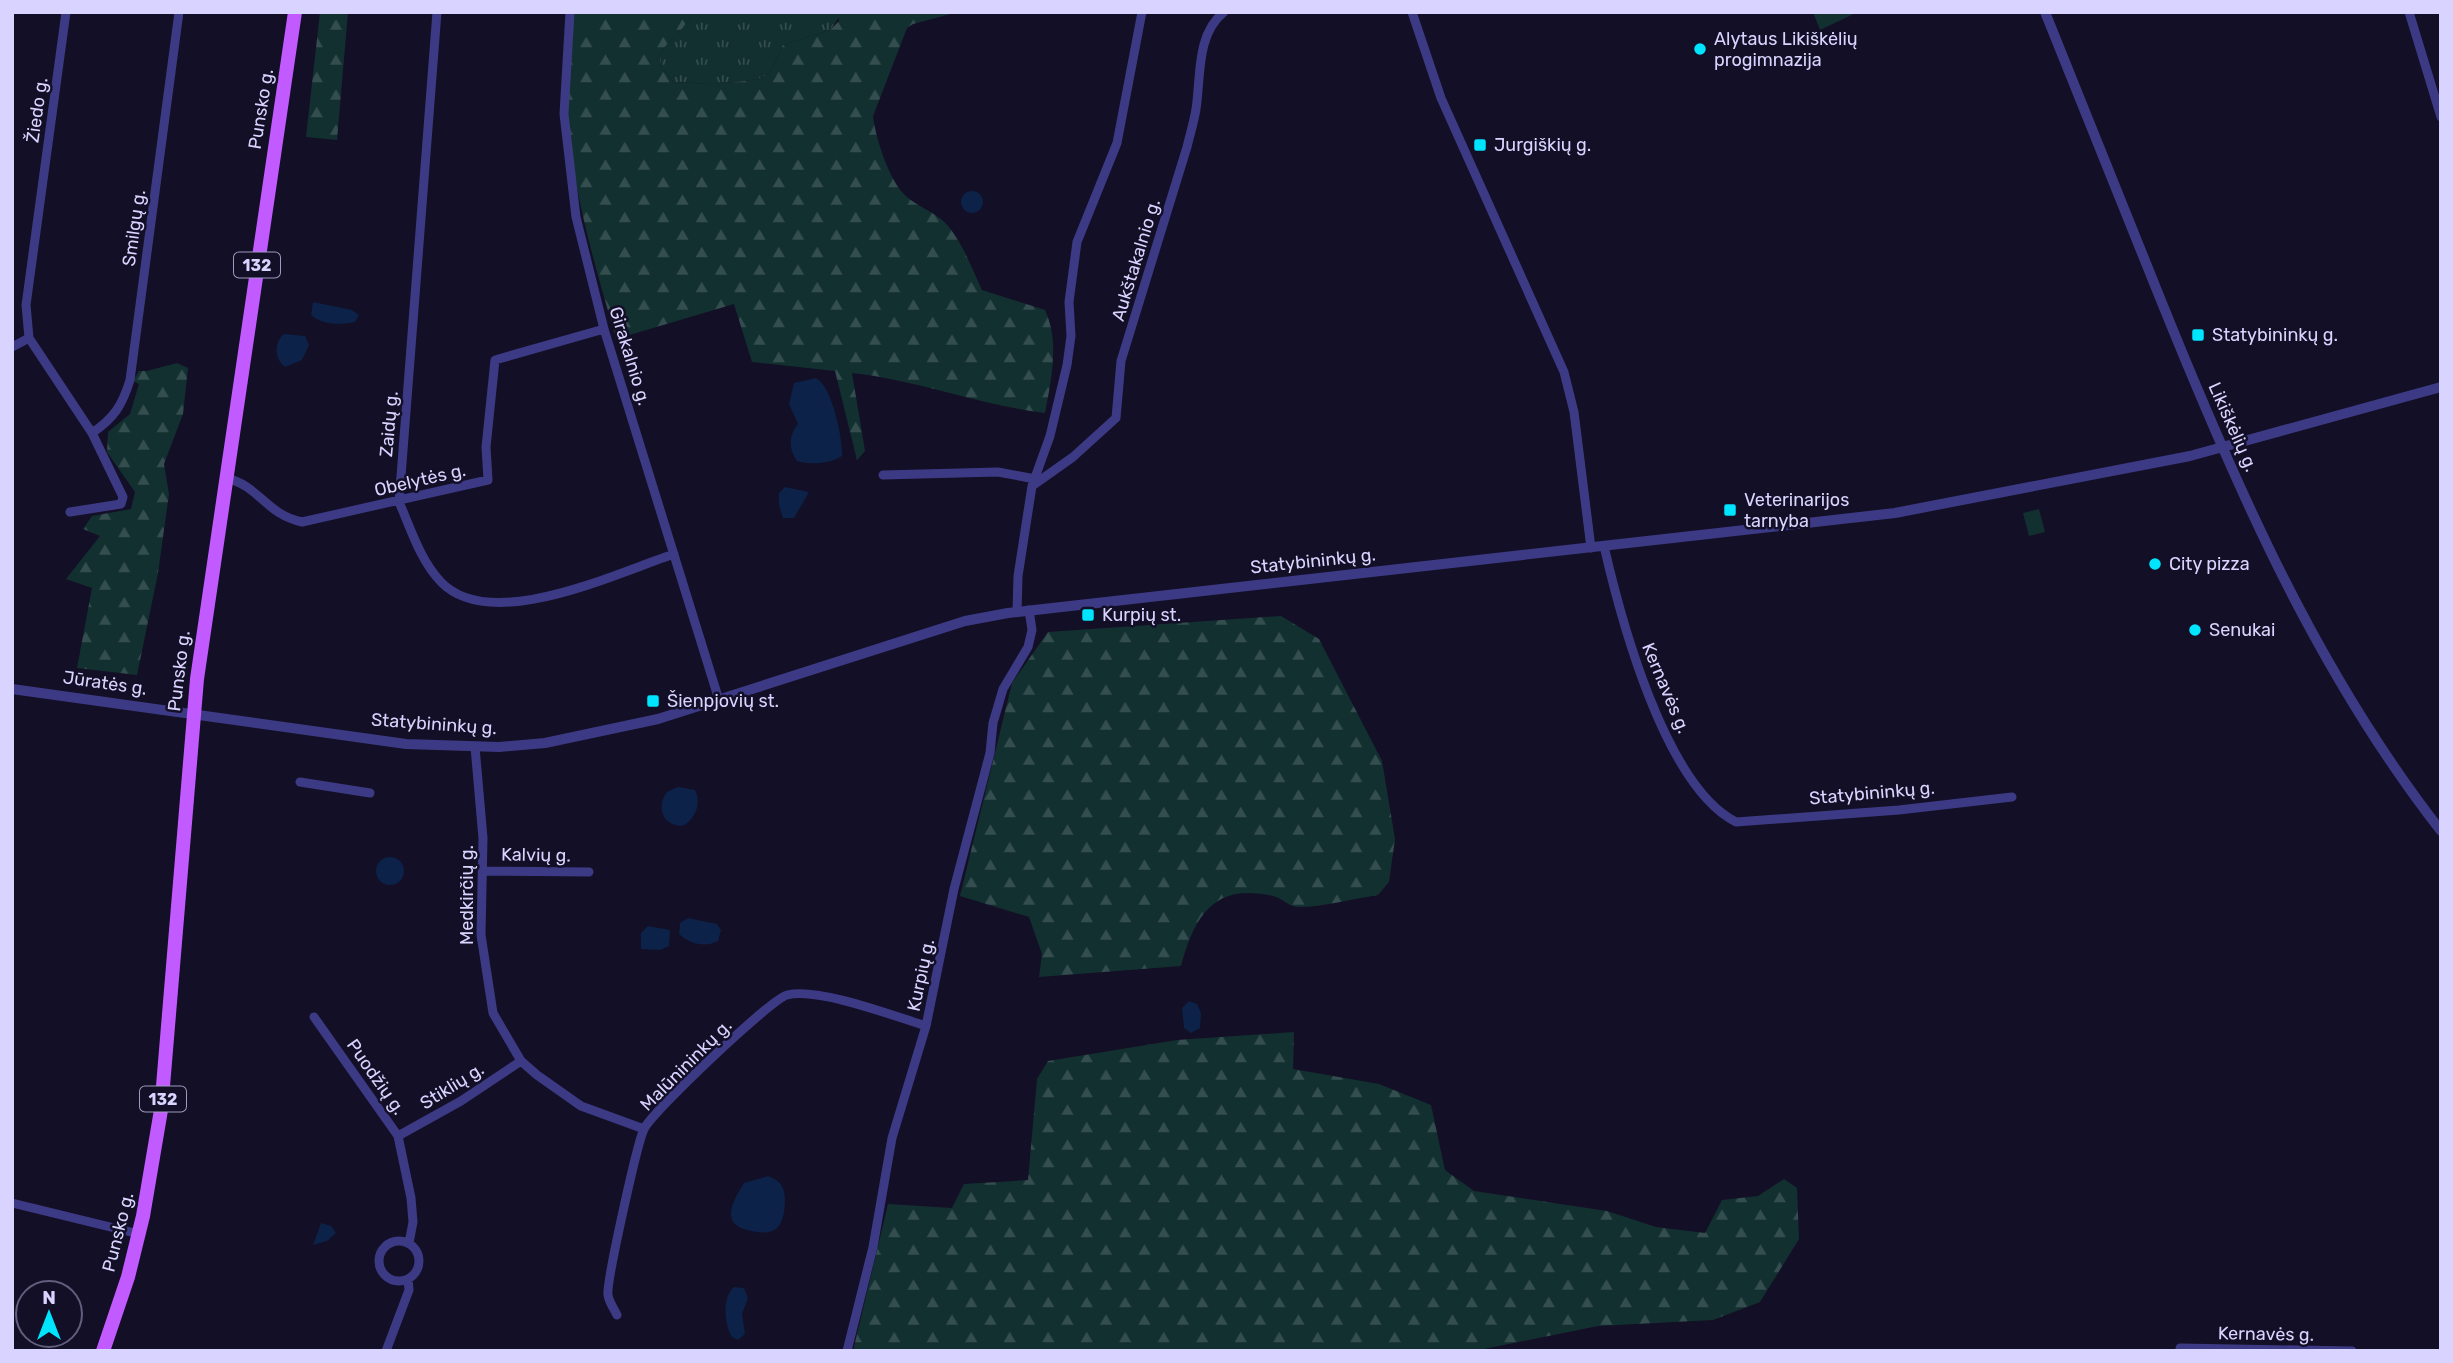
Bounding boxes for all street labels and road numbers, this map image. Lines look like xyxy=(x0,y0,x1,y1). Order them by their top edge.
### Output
street label: Punsko g. xyxy=(244,67,278,151)
street label: Žiedo g. xyxy=(22,76,52,144)
street label: Smilgų g. xyxy=(118,188,150,268)
street label: Aukštakalnio g. xyxy=(1107,196,1165,324)
road number: 132 xyxy=(234,252,280,278)
street label: Girakalnio g. xyxy=(605,304,655,408)
street label: Likiškėlių g. xyxy=(2204,379,2262,475)
street label: Zaidų g. xyxy=(375,390,403,458)
street label: Obelytės g. xyxy=(372,459,468,501)
street label: Statybininkų g. xyxy=(1249,543,1377,579)
street label: Punsko g. xyxy=(163,629,195,713)
street label: Kernavės g. xyxy=(1637,639,1695,737)
street label: Jūratės g. xyxy=(62,666,148,700)
street label: Statybininkų g. xyxy=(370,709,498,739)
street label: Statybininkų g. xyxy=(1808,777,1936,809)
street label: Kalvių g. xyxy=(501,843,571,867)
street label: Medkirčių g. xyxy=(456,845,478,945)
street label: Kurpių g. xyxy=(903,937,939,1013)
street label: Malūnininkų g. xyxy=(636,1015,736,1115)
street label: Puodžių g. xyxy=(342,1035,410,1119)
street label: Stiklių g. xyxy=(416,1058,488,1114)
road number: 132 xyxy=(140,1086,186,1112)
street label: Punsko g. xyxy=(97,1190,139,1274)
street label: Kernavės g. xyxy=(2218,1322,2314,1346)

